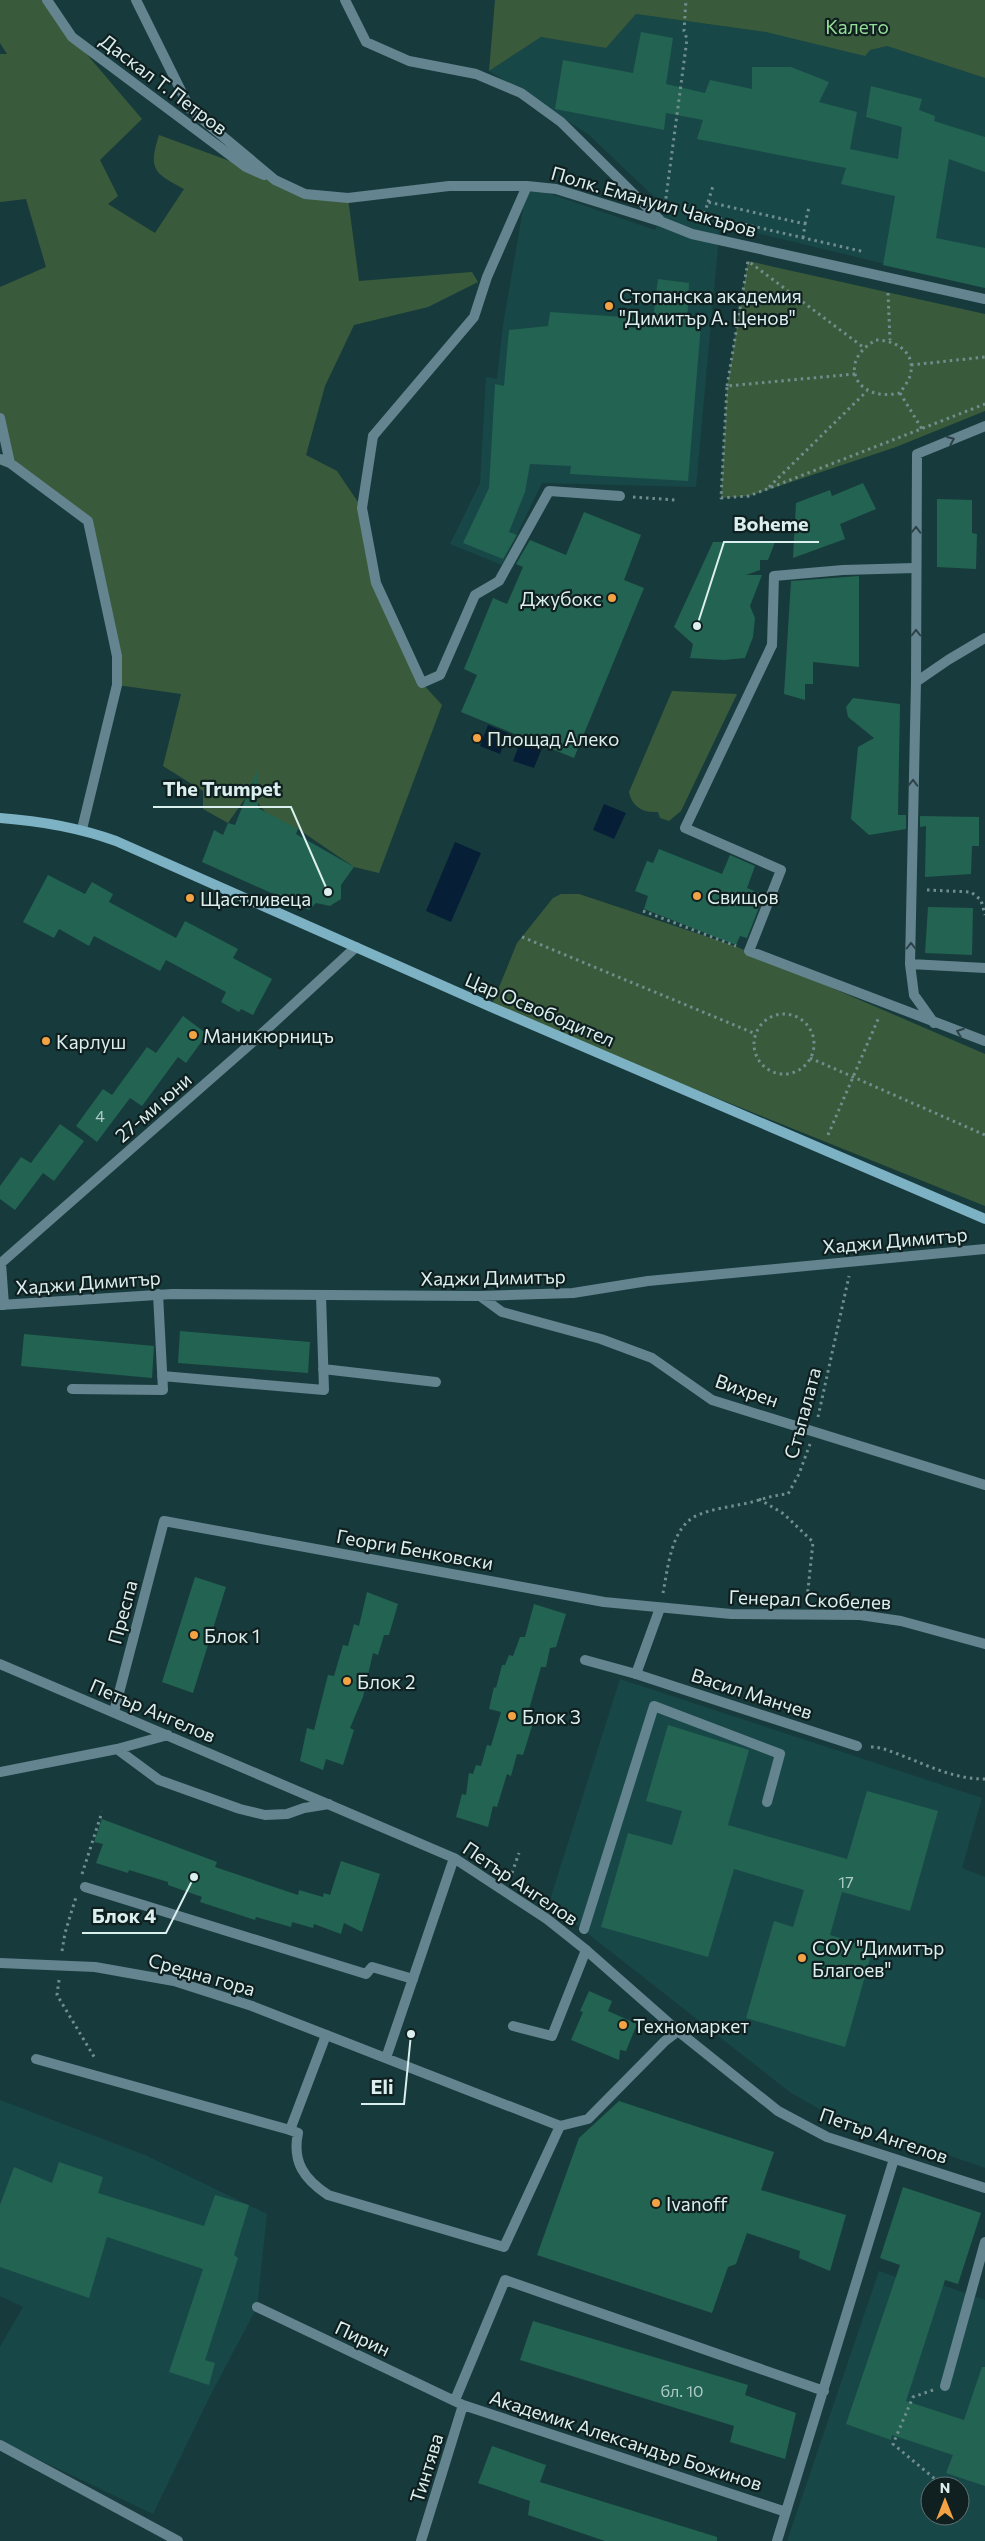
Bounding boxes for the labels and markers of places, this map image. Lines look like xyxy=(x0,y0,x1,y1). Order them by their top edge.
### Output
place label: Стопанска академия "Димитър А. Ценов" xyxy=(619,284,802,329)
marker: Стопанска академия "Димитър А. Ценов" xyxy=(603,300,615,312)
callout: Boheme xyxy=(724,507,819,542)
place label: Джубокс xyxy=(520,587,602,610)
marker: Джубокс xyxy=(606,592,618,604)
place label: Площад Алеко xyxy=(487,727,619,750)
marker: Площад Алеко xyxy=(471,732,483,744)
callout: The Trumpet xyxy=(153,772,291,807)
place label: Свищов xyxy=(707,885,779,908)
place label: Щастливеца xyxy=(200,887,311,910)
marker: Свищов xyxy=(691,890,703,902)
marker: Щастливеца xyxy=(184,892,196,904)
place label: Маникюрницъ xyxy=(203,1024,334,1047)
marker: Маникюрницъ xyxy=(187,1029,199,1041)
place label: Карлуш xyxy=(56,1030,126,1053)
marker: Карлуш xyxy=(40,1035,52,1047)
place label: Блок 1 xyxy=(204,1624,260,1647)
marker: Блок 1 xyxy=(188,1629,200,1641)
place label: Блок 2 xyxy=(357,1670,416,1693)
marker: Блок 2 xyxy=(341,1675,353,1687)
place label: Блок 3 xyxy=(522,1705,581,1728)
marker: Блок 3 xyxy=(506,1710,518,1722)
callout: Блок 4 xyxy=(82,1898,166,1933)
place label: СОУ "Димитър Благоев" xyxy=(812,1936,944,1981)
marker: СОУ "Димитър Благоев" xyxy=(796,1952,808,1964)
place label: Техномаркет xyxy=(633,2014,749,2037)
marker: Техномаркет xyxy=(617,2019,629,2031)
callout: Eli xyxy=(361,2069,404,2104)
place label: Ivanoff xyxy=(666,2192,728,2215)
marker: Ivanoff xyxy=(650,2197,662,2209)

